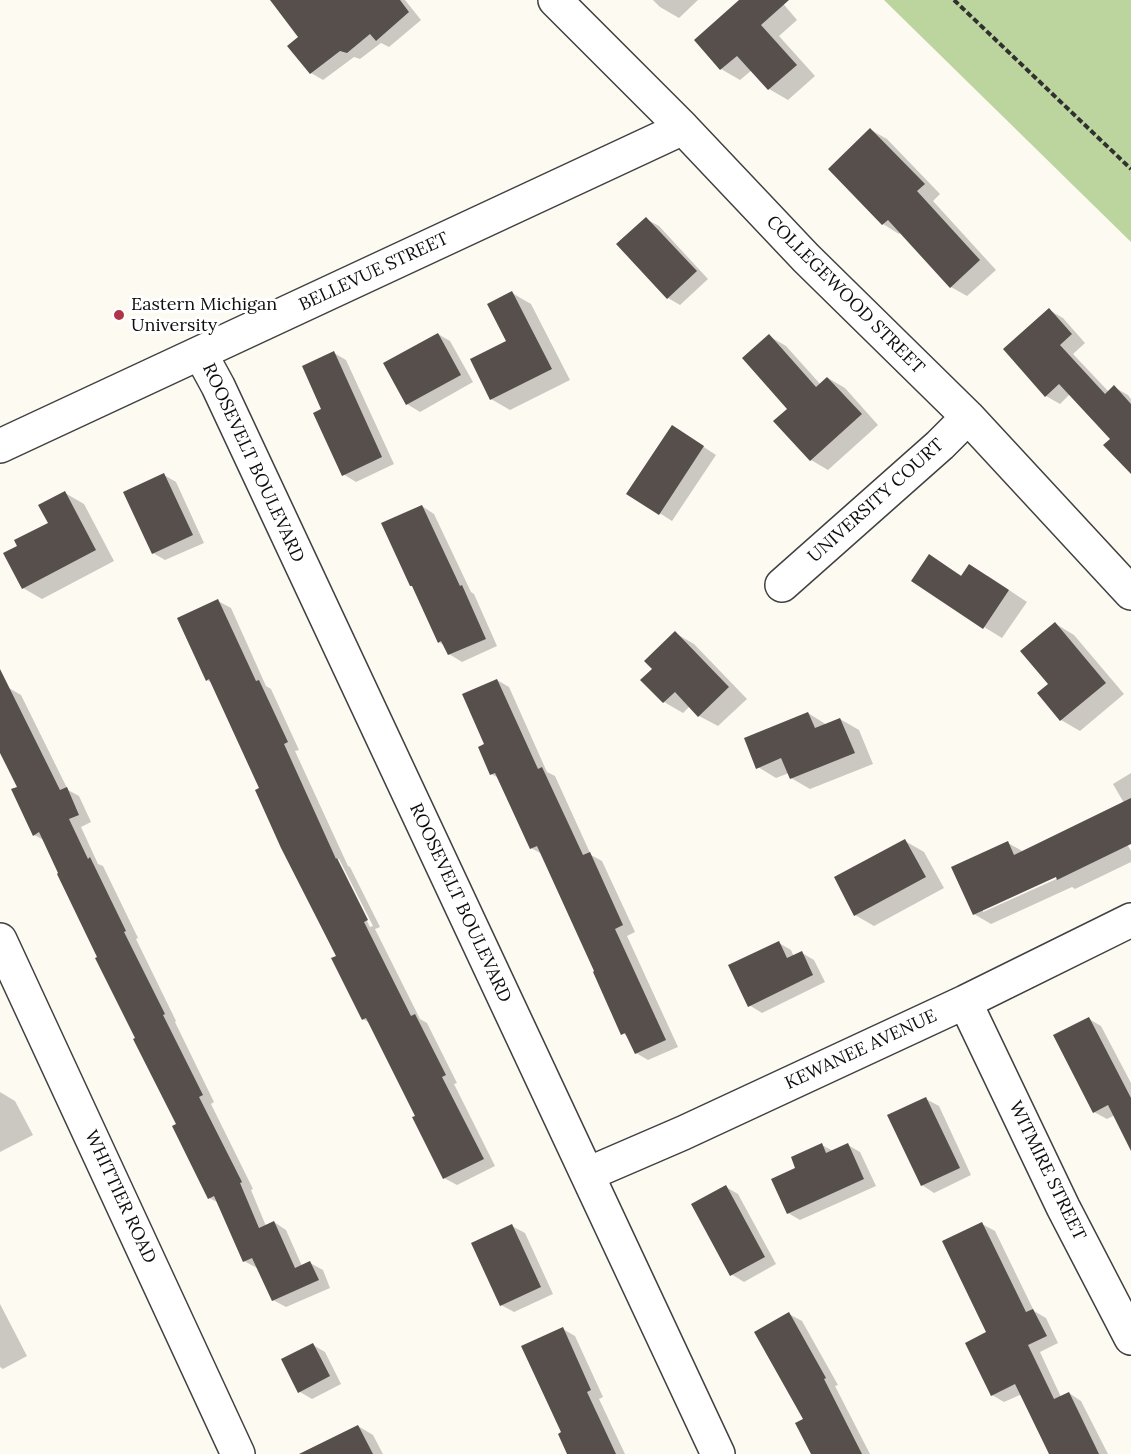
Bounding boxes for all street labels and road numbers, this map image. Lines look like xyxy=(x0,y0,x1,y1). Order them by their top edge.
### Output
street label: COLLEGEWOOD STREET xyxy=(761,211,929,379)
street label: BELLEVUE STREET xyxy=(296,228,452,316)
street label: ROOSEVELT BOULEVARD xyxy=(197,360,309,566)
street label: UNIVERSITY COURT xyxy=(804,434,948,568)
street label: ROOSEVELT BOULEVARD xyxy=(404,800,516,1006)
street label: KEWANEE AVENUE xyxy=(782,1005,940,1095)
street label: WITMIRE STREET xyxy=(1004,1098,1090,1244)
street label: WHITTIER ROAD xyxy=(80,1127,160,1267)

